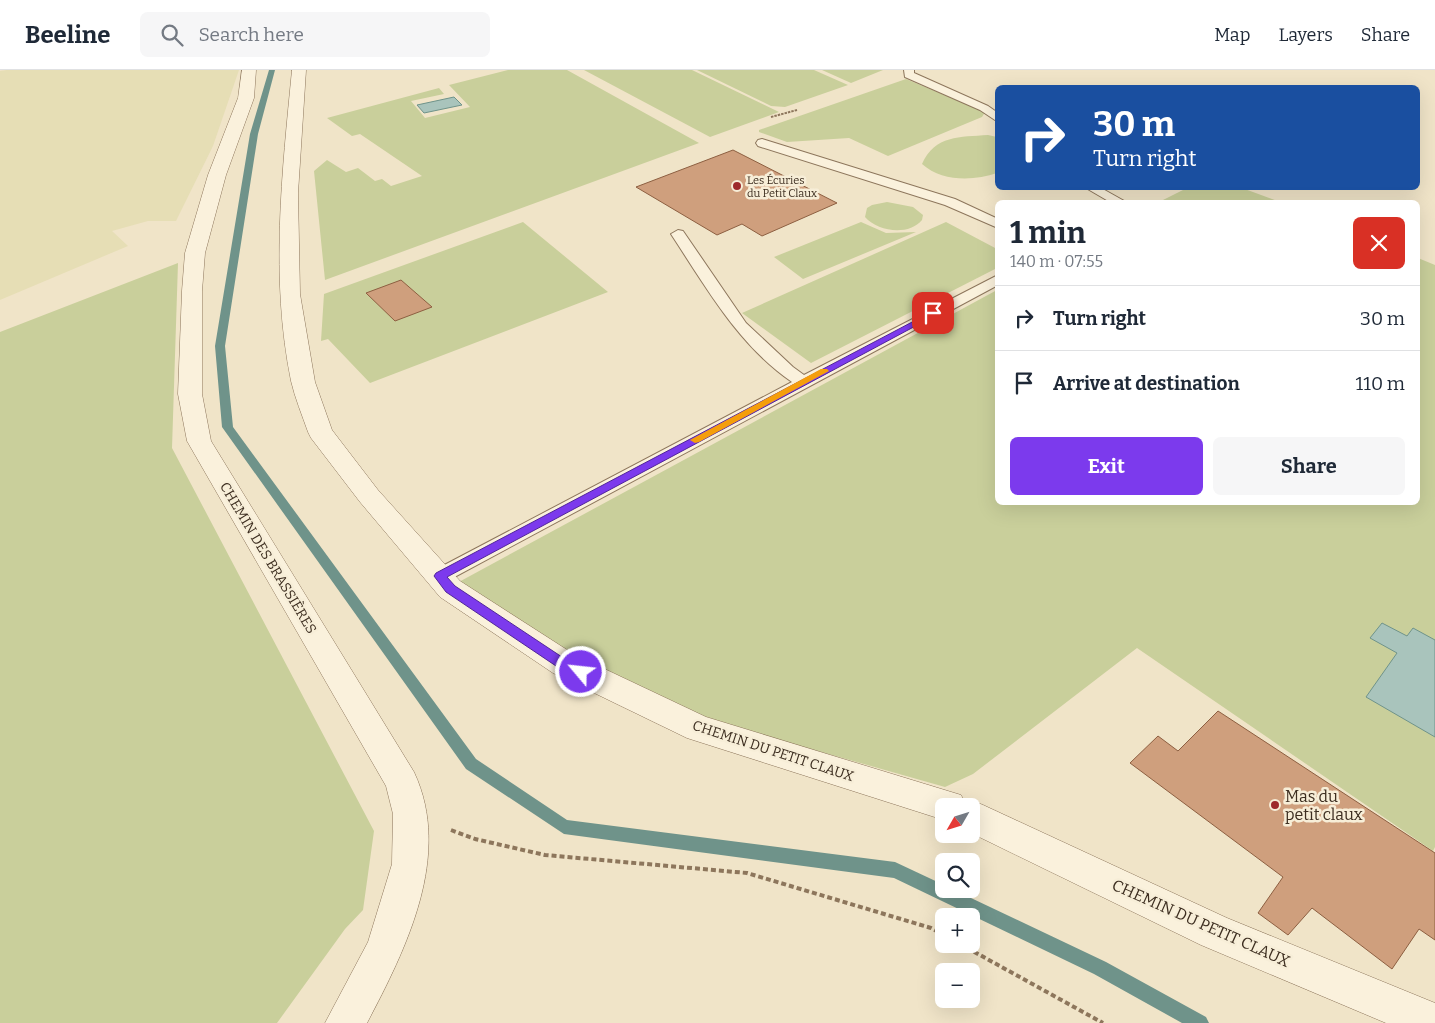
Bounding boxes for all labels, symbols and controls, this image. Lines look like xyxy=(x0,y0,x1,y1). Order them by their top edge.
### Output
search box xyxy=(140,12,490,57)
text: Beeline xyxy=(25,21,110,49)
icon: search xyxy=(158,21,186,49)
text: Search here xyxy=(198,23,304,46)
text: Map xyxy=(1214,24,1250,46)
text: Layers xyxy=(1278,24,1333,46)
text: Share xyxy=(1361,24,1410,46)
text: 30 m xyxy=(1093,103,1175,145)
icon: right xyxy=(1010,105,1075,170)
text: Turn right xyxy=(1093,145,1196,172)
place label: Les Écuries du Petit Claux xyxy=(747,173,817,200)
marker: Les Écuries du Petit Claux xyxy=(731,180,743,192)
text: 1 min xyxy=(1010,215,1086,251)
button: close xyxy=(1353,217,1405,269)
text: 140 m · 07:55 xyxy=(1010,252,1103,271)
pin xyxy=(912,292,954,334)
icon: arrive xyxy=(919,299,947,327)
icon: right xyxy=(1010,304,1038,332)
text: Turn right xyxy=(1053,307,1146,330)
text: 30 m xyxy=(1360,307,1405,330)
icon: arrive xyxy=(1010,369,1038,397)
text: Arrive at destination xyxy=(1053,372,1240,395)
text: 110 m xyxy=(1355,372,1405,395)
button: Exit xyxy=(1010,437,1203,495)
button: Share xyxy=(1213,437,1405,495)
street label: CHEMIN DES BRASSIÈRES xyxy=(216,479,321,637)
position arrow xyxy=(554,645,606,697)
street label: CHEMIN DU PETIT CLAUX xyxy=(690,717,856,785)
place label: Mas du petit claux xyxy=(1285,787,1363,824)
north arrow xyxy=(935,798,980,842)
map controls xyxy=(935,798,980,1008)
marker: Mas du petit claux xyxy=(1269,799,1281,811)
button: search xyxy=(935,853,980,898)
street label: CHEMIN DU PETIT CLAUX xyxy=(1109,875,1293,971)
button: + xyxy=(935,908,980,953)
button: − xyxy=(935,963,980,1008)

